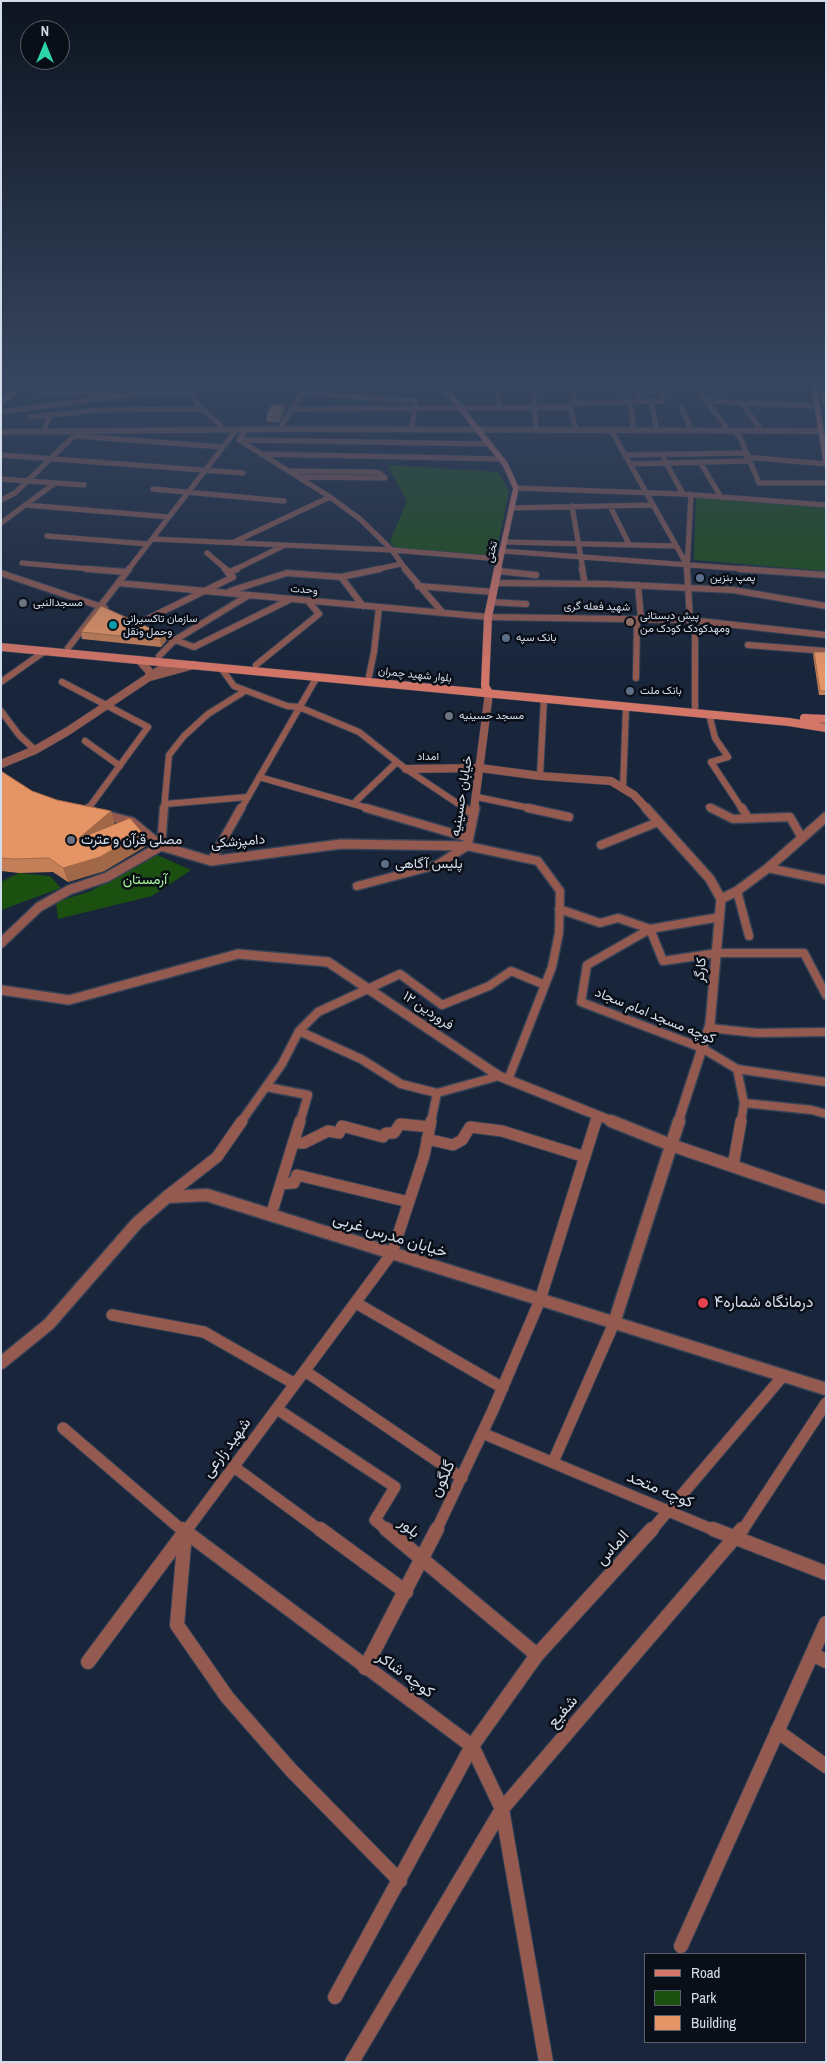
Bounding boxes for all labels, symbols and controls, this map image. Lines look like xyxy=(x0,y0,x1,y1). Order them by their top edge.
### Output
north arrow xyxy=(20,20,70,70)
text: N xyxy=(41,22,49,40)
street label: تختی xyxy=(483,540,501,564)
place label: پمپ بنزین xyxy=(710,571,755,585)
marker: پمپ بنزین xyxy=(694,572,706,584)
street label: وحدت xyxy=(290,582,318,598)
place label: مسجدالنبی xyxy=(33,596,83,610)
marker: مسجدالنبی xyxy=(17,597,29,609)
street label: شهید فعله گری xyxy=(564,600,630,614)
place label: پیش دبستانی ومهدکودک کودک من xyxy=(640,609,730,635)
place label: سازمان تاکسیرانی وحمل ونقل xyxy=(123,612,198,638)
marker: پیش دبستانی ومهدکودک کودک من xyxy=(624,616,636,628)
marker: سازمان تاکسیرانی وحمل ونقل xyxy=(107,619,119,631)
place label: بانک سپه xyxy=(516,631,556,645)
marker: بانک سپه xyxy=(500,632,512,644)
street label: بلوار شهید چمران xyxy=(377,665,453,685)
place label: بانک ملت xyxy=(640,684,682,698)
marker: بانک ملت xyxy=(624,685,636,697)
place label: مسجد حسینیه xyxy=(459,709,524,723)
marker: مسجد حسینیه xyxy=(443,710,455,722)
street label: امداد xyxy=(417,750,439,764)
street label: خیابان حسینیه xyxy=(447,754,477,838)
street label: دامپزشکی xyxy=(210,831,266,853)
place label: مصلی قرآن و عترت xyxy=(81,832,182,848)
marker: مصلی قرآن و عترت xyxy=(65,834,77,846)
place label: پلیس آگاهی xyxy=(395,856,463,872)
marker: پلیس آگاهی xyxy=(379,858,391,870)
park label: آرمستان xyxy=(123,872,167,888)
street label: کارگر xyxy=(692,957,710,983)
street label: کوچه مسجد امام سجاد xyxy=(592,984,718,1048)
street label: ۱۲ فروردین xyxy=(399,988,457,1034)
street label: خیابان مدرس غربی xyxy=(330,1209,450,1263)
place label: درمانگاه شماره۴ xyxy=(714,1293,813,1313)
marker: درمانگاه شماره۴ xyxy=(696,1296,710,1310)
street label: شهید زارعی xyxy=(198,1414,256,1482)
street label: گلگون xyxy=(426,1458,460,1500)
street label: کوچه متحد xyxy=(624,1467,696,1513)
street label: بلور xyxy=(394,1513,424,1543)
street label: الماس xyxy=(592,1526,634,1570)
street label: کوچه شاکر xyxy=(372,1648,438,1702)
street label: شفیع xyxy=(544,1692,582,1732)
legend xyxy=(644,1953,807,2043)
text: Road xyxy=(691,1962,720,1983)
text: Park xyxy=(691,1987,716,2008)
text: Building xyxy=(691,2012,736,2033)

